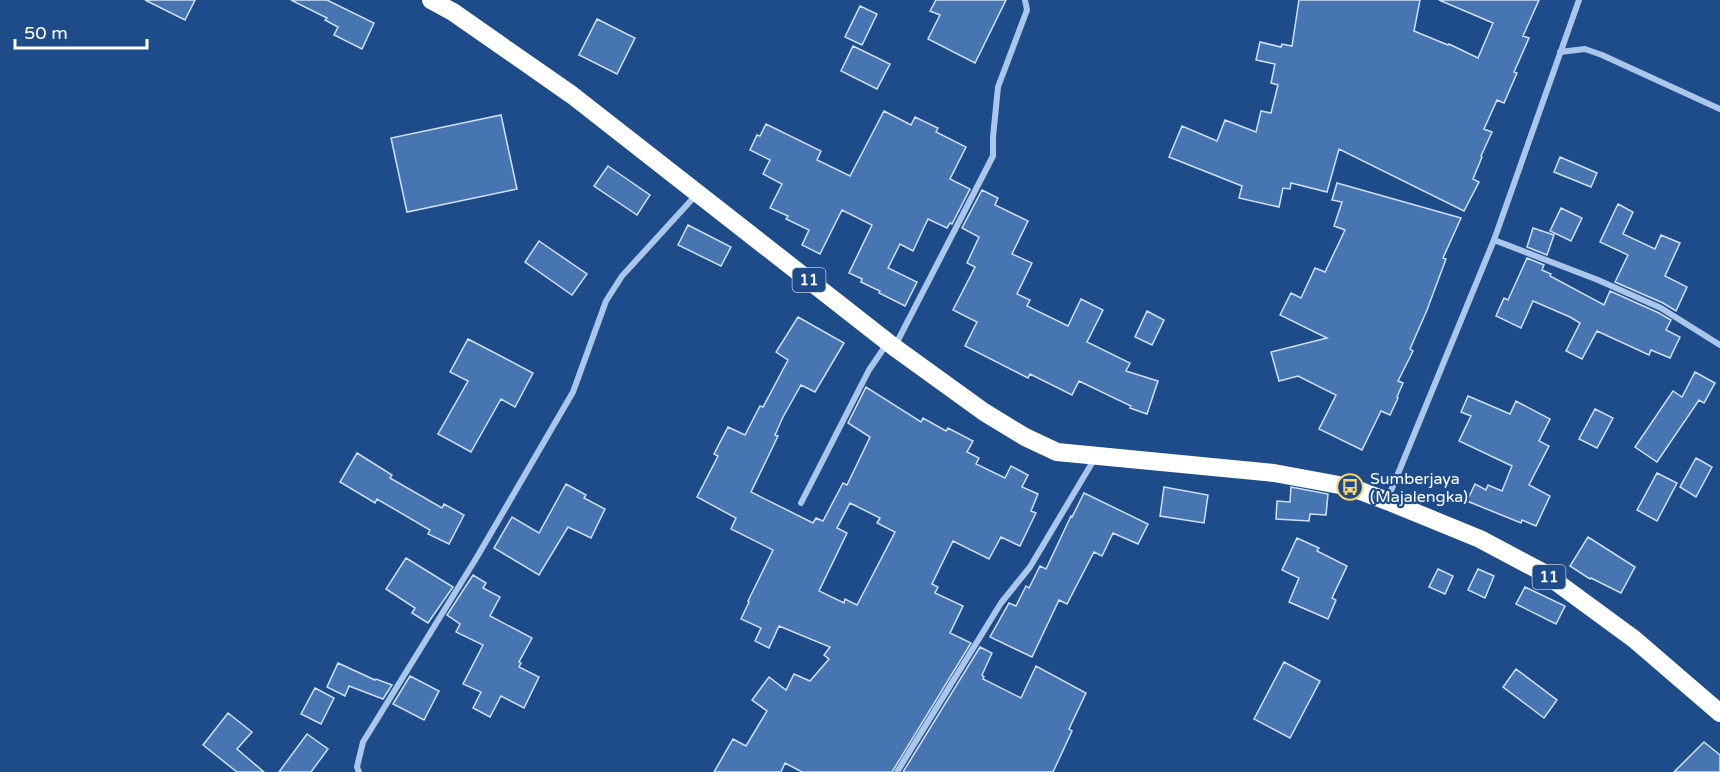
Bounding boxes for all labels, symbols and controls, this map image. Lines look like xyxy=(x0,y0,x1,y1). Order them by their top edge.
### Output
scale bar xyxy=(15,12,147,50)
text: 50 m xyxy=(24,22,68,44)
road number: 11 xyxy=(792,268,826,292)
place label: Sumberjaya (Majalengka) xyxy=(1370,469,1468,507)
bus stop icon: Sumberjaya (Majalengka) xyxy=(1335,472,1365,502)
road number: 11 xyxy=(1532,565,1566,589)

